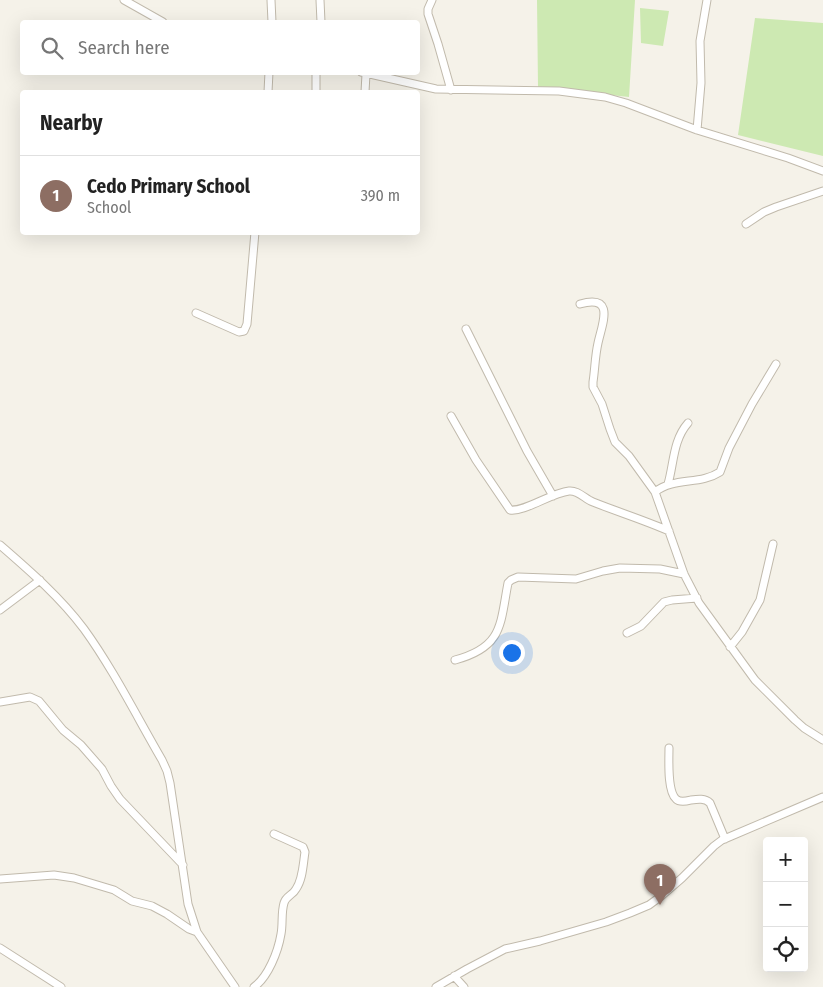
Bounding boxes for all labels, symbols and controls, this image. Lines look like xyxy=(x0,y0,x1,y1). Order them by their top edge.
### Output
search box xyxy=(20,20,420,75)
icon: search xyxy=(38,34,66,62)
text: Search here xyxy=(78,36,170,59)
text: Nearby xyxy=(40,110,102,136)
text: Cedo Primary School xyxy=(87,175,250,198)
text: 1 xyxy=(53,186,59,205)
text: 390 m xyxy=(361,186,400,205)
text: School xyxy=(87,198,131,217)
your location xyxy=(499,640,525,666)
map controls xyxy=(763,837,808,972)
button: + xyxy=(763,837,808,882)
pin: 1 xyxy=(644,864,676,905)
button: − xyxy=(763,882,808,927)
button: locate xyxy=(763,927,808,972)

